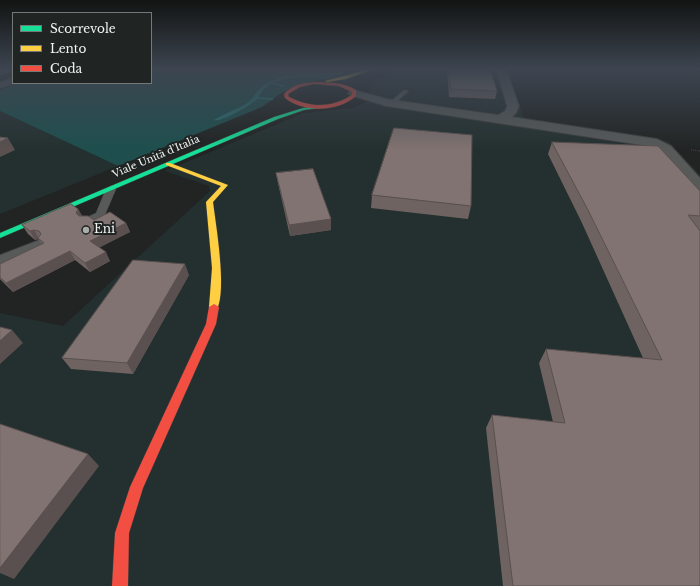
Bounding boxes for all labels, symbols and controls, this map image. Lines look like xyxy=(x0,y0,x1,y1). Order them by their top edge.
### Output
legend xyxy=(12,12,152,84)
text: Scorrevole xyxy=(50,21,116,36)
text: Lento xyxy=(50,41,86,56)
text: Coda xyxy=(50,61,82,76)
street label: Viale Unità d'Italia xyxy=(111,133,201,181)
place label: Eni xyxy=(94,223,115,237)
marker: Eni xyxy=(81,225,91,235)

